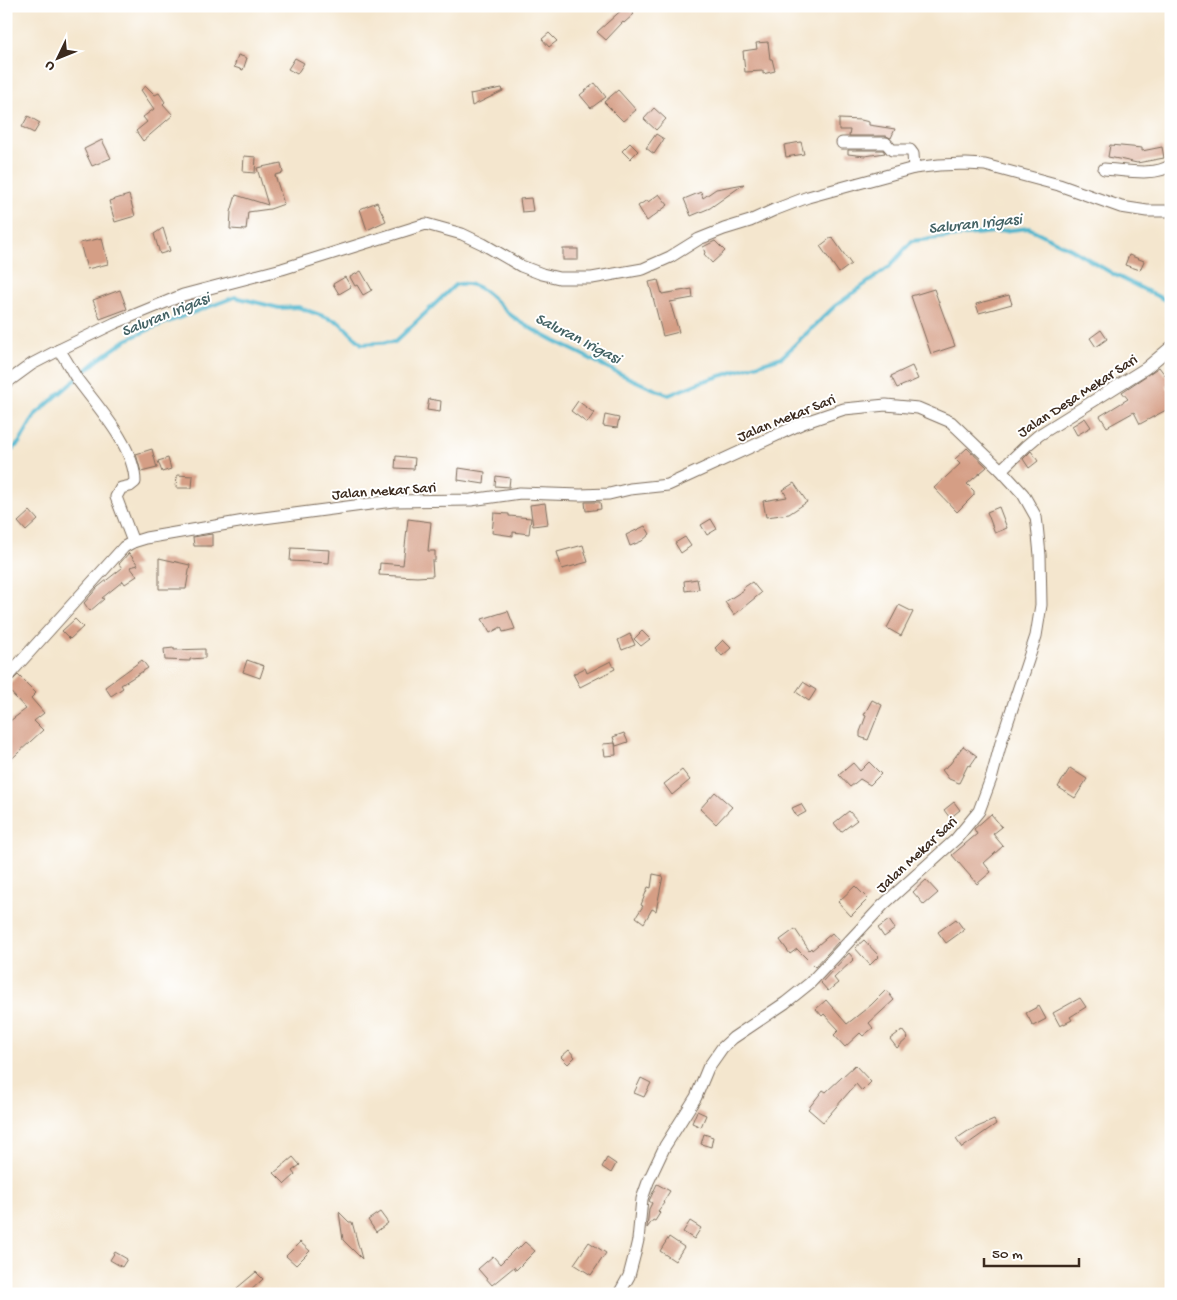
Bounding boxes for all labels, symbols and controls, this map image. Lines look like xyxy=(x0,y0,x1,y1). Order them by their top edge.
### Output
north arrow xyxy=(32,32,82,82)
text: U xyxy=(41,56,59,74)
water label: Saluran Irigasi xyxy=(928,211,1024,240)
water label: Saluran Irigasi xyxy=(119,289,215,343)
water label: Saluran Irigasi xyxy=(531,310,625,371)
street label: Jalan Desa Mekar Sari xyxy=(1015,351,1141,442)
street label: Jalan Mekar Sari xyxy=(735,391,839,447)
street label: Jalan Mekar Sari xyxy=(331,479,437,505)
street label: Jalan Mekar Sari xyxy=(873,813,962,898)
scale bar xyxy=(984,1235,1080,1267)
text: 50 m xyxy=(992,1246,1023,1264)

